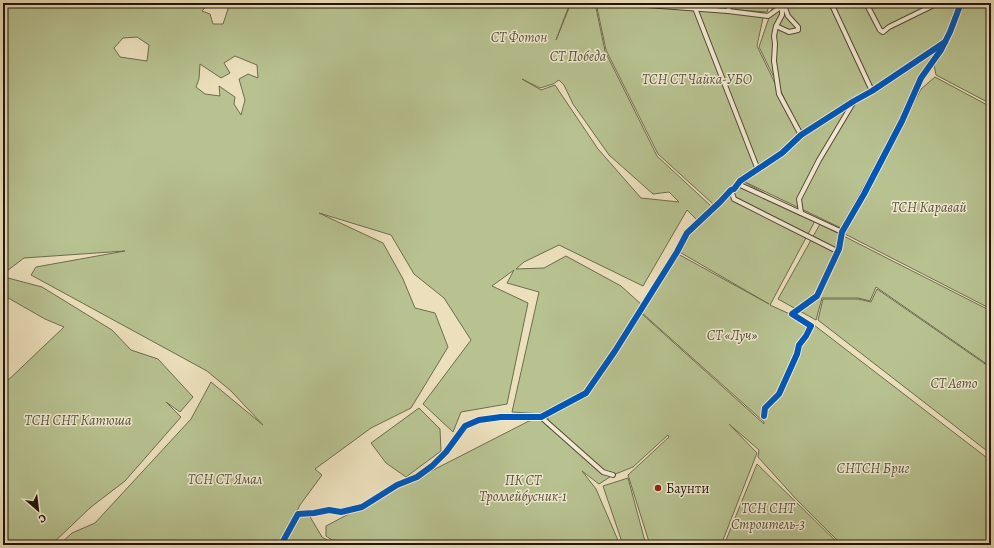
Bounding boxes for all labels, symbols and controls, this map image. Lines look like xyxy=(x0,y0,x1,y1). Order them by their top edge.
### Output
park label: СТ Фотон xyxy=(491,28,547,47)
park label: СТ Победа xyxy=(550,47,607,66)
park label: ТСН СТ Чайка-УБО xyxy=(642,70,753,89)
park label: ТСН Каравай xyxy=(891,198,967,217)
park label: СТ «Луч» xyxy=(707,326,758,345)
park label: СТ Авто xyxy=(930,374,978,393)
park label: ТСН СНТ Катюша xyxy=(25,411,132,430)
park label: СНТСН Бриг xyxy=(837,459,910,478)
park label: ТСН СТ Ямал xyxy=(188,470,263,489)
park label: ПК СТ Троллейбусник-1 xyxy=(479,471,567,506)
place label: Баунти xyxy=(666,479,709,498)
marker: Баунти xyxy=(653,483,663,493)
north arrow xyxy=(18,490,58,530)
park label: ТСН СНТ Строитель-3 xyxy=(731,499,805,534)
text: С xyxy=(36,510,49,527)

